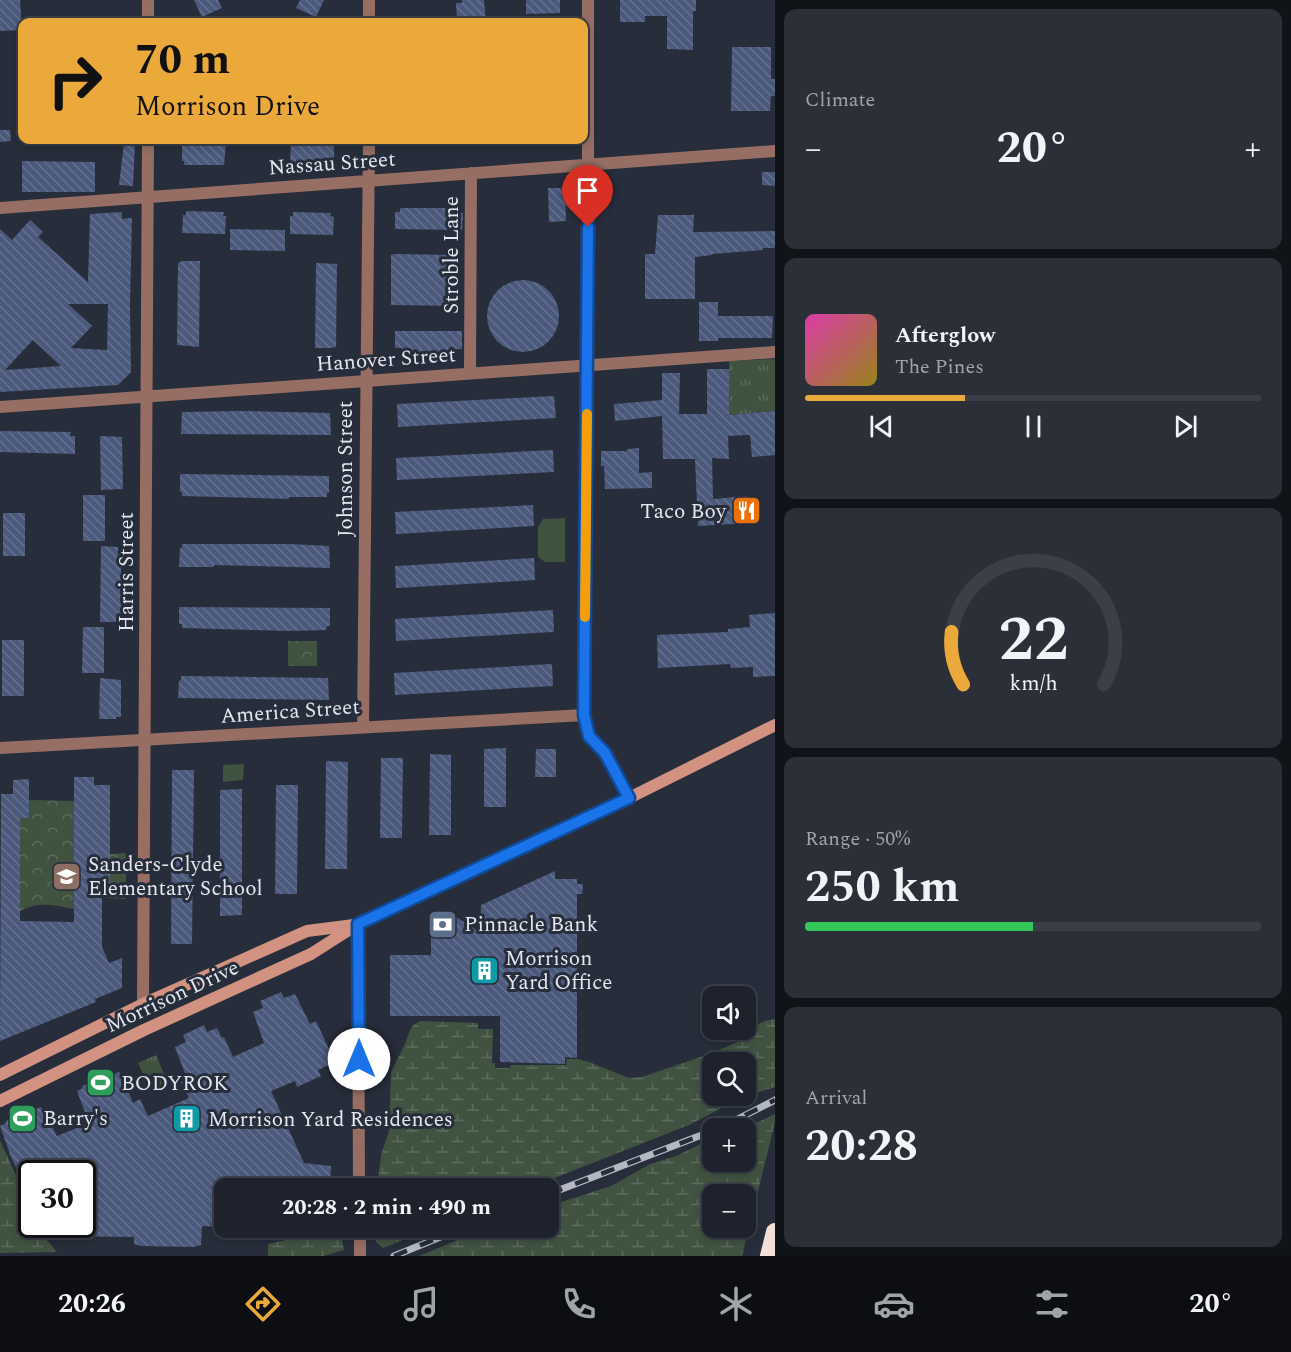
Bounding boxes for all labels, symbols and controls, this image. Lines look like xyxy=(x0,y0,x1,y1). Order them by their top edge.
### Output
text: 70 m xyxy=(135,29,230,92)
icon: right xyxy=(36,42,114,120)
text: Climate xyxy=(805,85,875,115)
text: Morrison Drive xyxy=(135,86,320,128)
text: 20° xyxy=(997,114,1070,183)
text: − xyxy=(805,124,822,174)
text: + xyxy=(1245,124,1261,174)
street label: Nassau Street xyxy=(268,144,397,184)
pin xyxy=(562,165,613,227)
icon: arrive xyxy=(571,174,604,207)
street label: Stroble Lane xyxy=(436,196,468,314)
text: Afterglow xyxy=(895,319,995,352)
street label: Hanover Street xyxy=(315,339,457,381)
text: The Pines xyxy=(895,352,984,382)
street label: Johnson Street xyxy=(330,401,362,537)
icon: previous xyxy=(865,410,898,443)
icon: pause xyxy=(1017,410,1050,443)
icon: next xyxy=(1169,410,1202,443)
restaurant icon: Taco Boy xyxy=(731,495,763,527)
place label: Taco Boy xyxy=(640,496,727,528)
street label: Harris Street xyxy=(111,512,143,632)
text: 22 xyxy=(998,593,1068,688)
text: km/h xyxy=(1009,667,1057,700)
street label: America Street xyxy=(219,691,361,733)
text: Range · 50% xyxy=(805,824,910,854)
place label: Sanders-Clyde Elementary School xyxy=(88,849,263,905)
text: 250 km xyxy=(805,853,960,922)
school or university icon: Sanders-Clyde Elementary School xyxy=(51,860,83,892)
bank icon: Pinnacle Bank xyxy=(427,908,459,940)
place label: Pinnacle Bank xyxy=(464,909,599,941)
place label: Morrison Yard Office xyxy=(505,943,613,999)
street label: Morrison Drive xyxy=(100,952,244,1042)
building icon: Morrison Yard Office xyxy=(468,954,500,986)
map controls xyxy=(702,986,756,1238)
button: sound xyxy=(702,986,756,1040)
position arrow xyxy=(327,1027,391,1091)
button: search xyxy=(702,1052,756,1106)
sports icon: BODYROK xyxy=(84,1067,116,1099)
place label: BODYROK xyxy=(121,1068,228,1100)
text: Arrival xyxy=(805,1083,867,1113)
sports icon: Barry's xyxy=(6,1102,38,1134)
place label: Barry's xyxy=(43,1103,108,1135)
building icon: Morrison Yard Residences xyxy=(171,1103,203,1135)
place label: Morrison Yard Residences xyxy=(208,1104,453,1136)
text: 20:28 xyxy=(805,1112,918,1181)
button: + xyxy=(702,1118,756,1172)
speed limit sign: 30 xyxy=(18,1160,96,1238)
button: − xyxy=(702,1184,756,1238)
text: 20:28 · 2 min · 490 m xyxy=(282,1191,491,1224)
text: 20:26 xyxy=(58,1283,126,1325)
icon: directions xyxy=(242,1283,284,1325)
icon: music xyxy=(400,1283,442,1325)
icon: phone xyxy=(558,1283,600,1325)
icon: climate xyxy=(715,1283,757,1325)
icon: car xyxy=(873,1283,915,1325)
icon: filters xyxy=(1031,1283,1073,1325)
text: 20° xyxy=(1189,1283,1233,1325)

